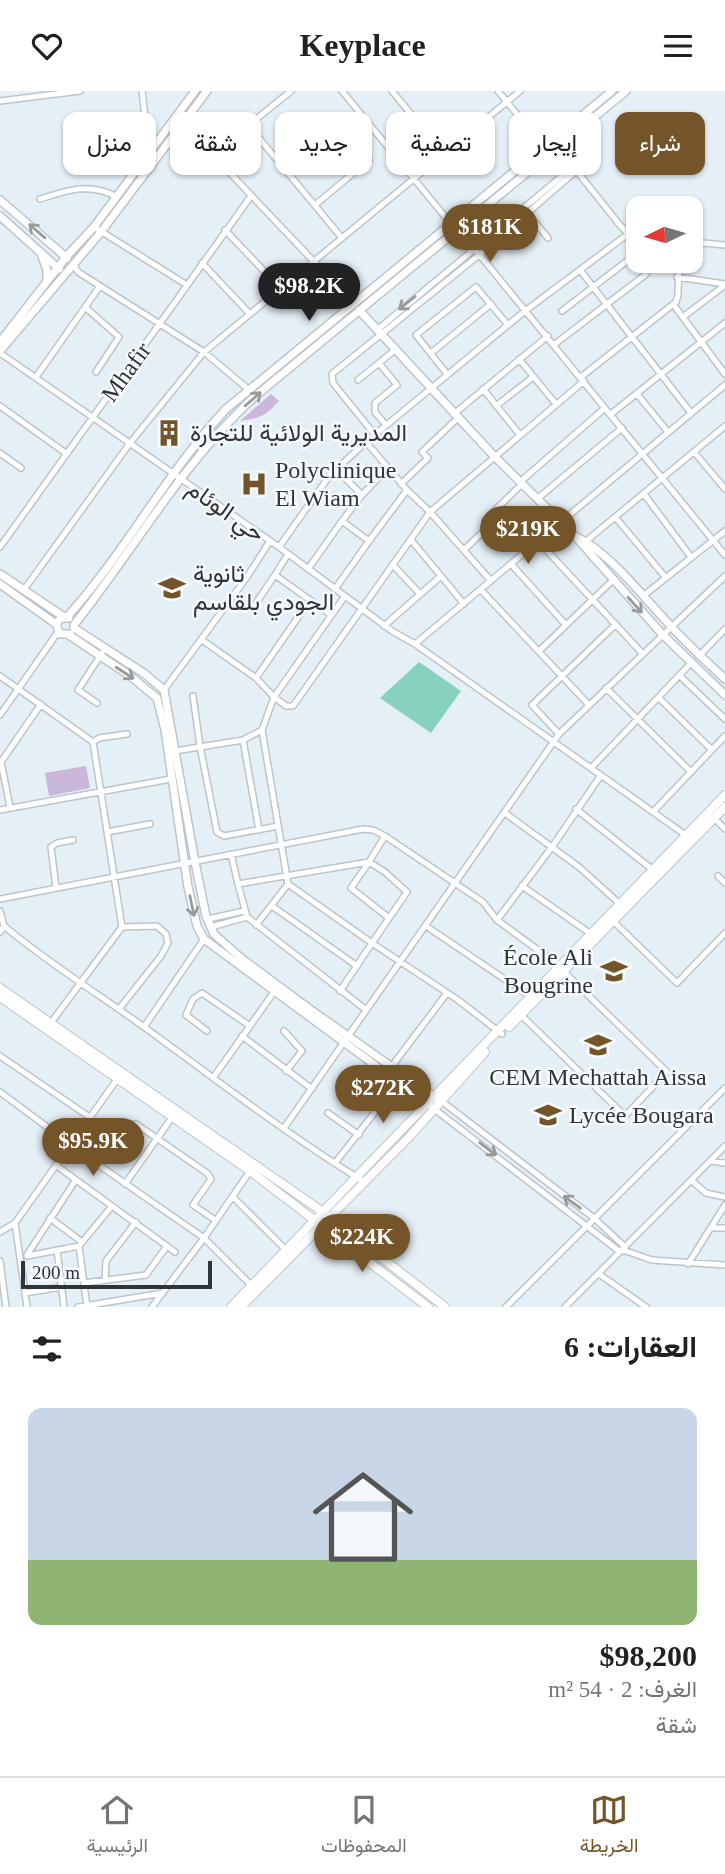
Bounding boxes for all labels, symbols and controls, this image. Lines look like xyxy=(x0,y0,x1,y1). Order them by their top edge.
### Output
icon: heart xyxy=(28,27,66,65)
text: Keyplace xyxy=(299,27,426,63)
icon: menu xyxy=(659,27,697,65)
chip: منزل xyxy=(63,112,156,175)
chip: شقة xyxy=(170,112,261,175)
chip: جديد xyxy=(275,112,372,175)
chip: تصفية xyxy=(386,112,495,175)
chip: إيجار xyxy=(509,112,601,175)
chip: شراء xyxy=(615,112,705,175)
north arrow xyxy=(626,196,704,273)
map controls xyxy=(626,196,703,273)
pin: $181K xyxy=(441,205,539,264)
text: $181K xyxy=(458,214,522,239)
one-way arrow xyxy=(28,223,46,239)
pin: $98.2K xyxy=(252,264,366,323)
text: $98.2K xyxy=(274,273,344,298)
one-way arrow xyxy=(398,294,416,310)
street label: Mhafir xyxy=(96,337,156,407)
one-way arrow xyxy=(244,391,262,407)
building icon: المديرية الولائية للتجارة xyxy=(154,418,184,448)
place label: المديرية الولائية للتجارة xyxy=(190,420,407,448)
place label: Polyclinique El Wiam xyxy=(275,457,396,511)
hospital icon: Polyclinique El Wiam xyxy=(239,469,269,499)
street label: حي الوئام xyxy=(179,475,270,552)
pin: $219K xyxy=(479,507,577,566)
text: $219K xyxy=(496,516,560,541)
place label: ثانوية الجودي بلقاسم xyxy=(193,561,334,621)
school or university icon: ثانوية الجودي بلقاسم xyxy=(157,573,187,603)
one-way arrow xyxy=(627,596,643,614)
one-way arrow xyxy=(115,666,135,680)
one-way arrow xyxy=(186,894,200,917)
place label: École Ali Bougrine xyxy=(503,944,593,998)
school or university icon: École Ali Bougrine xyxy=(599,956,629,986)
school or university icon: CEM Mechattah Aissa xyxy=(583,1030,613,1060)
place label: CEM Mechattah Aissa xyxy=(489,1064,707,1090)
pin: $272K xyxy=(334,1065,432,1125)
text: $272K xyxy=(351,1075,415,1100)
school or university icon: Lycée Bougara xyxy=(533,1100,563,1130)
place label: Lycée Bougara xyxy=(569,1102,714,1128)
pin: $95.9K xyxy=(36,1119,150,1178)
text: $95.9K xyxy=(58,1128,128,1153)
one-way arrow xyxy=(478,1141,496,1156)
one-way arrow xyxy=(563,1195,582,1209)
pin: $224K xyxy=(313,1215,411,1274)
text: $224K xyxy=(330,1224,394,1249)
scale bar xyxy=(21,1258,212,1290)
text: 200 m xyxy=(32,1262,80,1283)
icon: filters xyxy=(28,1330,66,1368)
text: العقارات: 6 xyxy=(564,1330,697,1363)
icon: home xyxy=(300,1454,426,1580)
text: $98,200 xyxy=(600,1639,697,1672)
text: الغرف: 2 · 54 m² xyxy=(548,1677,697,1702)
text: شقة xyxy=(655,1713,697,1738)
tab: الرئيسية xyxy=(87,1791,148,1862)
tab: المحفوظات xyxy=(321,1791,407,1862)
tab: الخريطة xyxy=(580,1791,638,1862)

